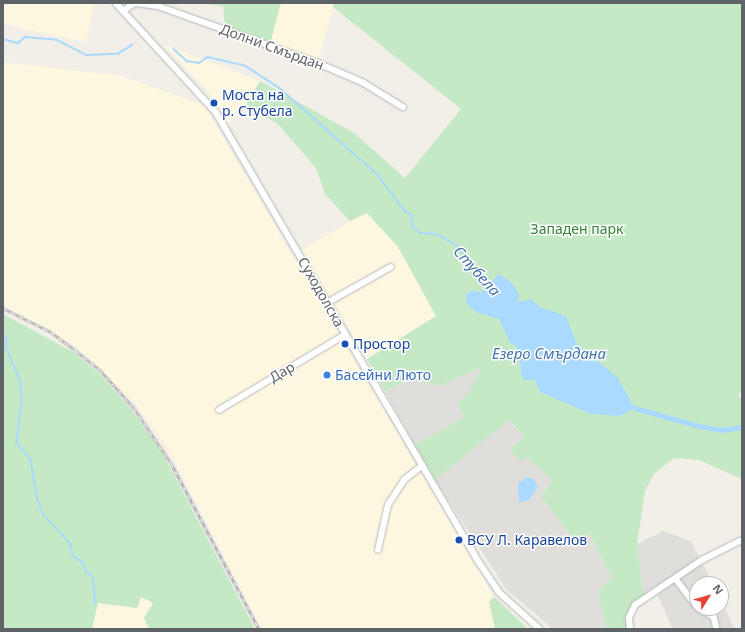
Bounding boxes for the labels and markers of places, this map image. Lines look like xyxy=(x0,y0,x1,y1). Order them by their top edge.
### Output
place label: Моста на р. Стубела xyxy=(222,87,293,120)
marker: Моста на р. Стубела xyxy=(209,98,219,108)
place label: Простор xyxy=(353,336,410,352)
marker: Простор xyxy=(340,339,350,349)
place label: Басейни Люто xyxy=(335,367,431,383)
marker: Басейни Люто xyxy=(322,370,332,380)
place label: ВСУ Л. Каравелов xyxy=(467,532,587,548)
marker: ВСУ Л. Каравелов xyxy=(454,535,464,545)

